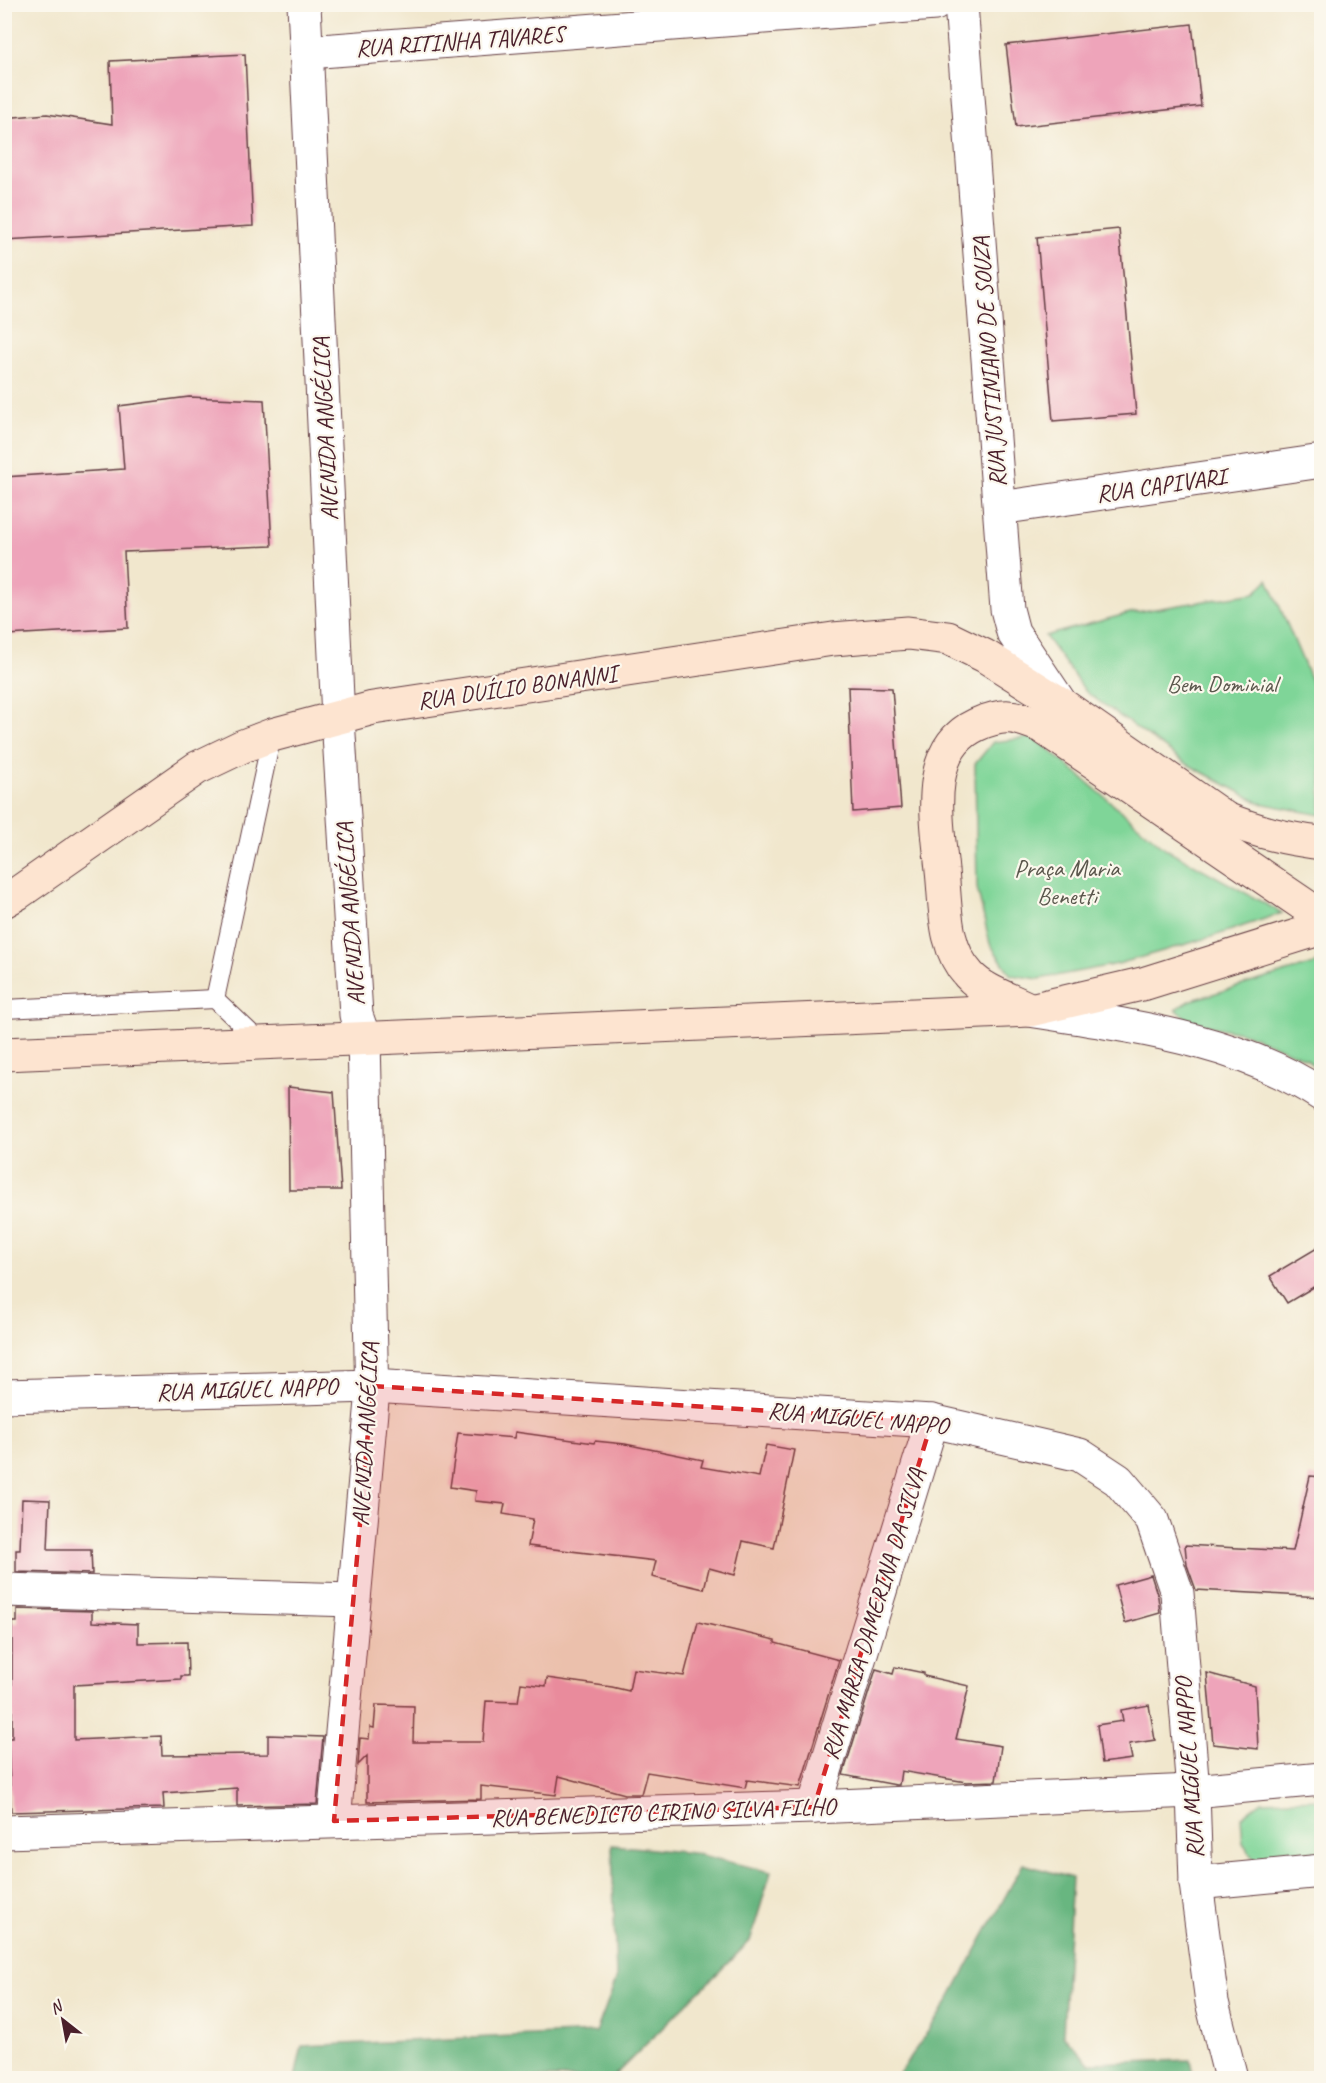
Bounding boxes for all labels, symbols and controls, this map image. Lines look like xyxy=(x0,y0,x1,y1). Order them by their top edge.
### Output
street label: RUA RITINHA TAVARES xyxy=(355,19,569,63)
street label: RUA JUSTINIANO DE SOUZA xyxy=(965,235,1013,488)
street label: AVENIDA ANGÉLICA xyxy=(305,336,345,521)
street label: RUA CAPIVARI xyxy=(1094,460,1232,509)
street label: RUA DUÍLIO BONANNI xyxy=(415,657,624,716)
park label: Bem Dominial xyxy=(1167,669,1281,699)
street label: AVENIDA ANGÉLICA xyxy=(329,820,371,1007)
park label: Praça Maria Benetti xyxy=(1014,853,1121,911)
street label: AVENIDA ANGÉLICA xyxy=(345,1341,385,1526)
street label: RUA MIGUEL NAPPO xyxy=(156,1371,341,1407)
street label: RUA MIGUEL NAPPO xyxy=(767,1395,953,1441)
street label: RUA MARIA DAMERINA DA SILVA xyxy=(814,1464,932,1763)
street label: RUA MIGUEL NAPPO xyxy=(1168,1674,1210,1859)
street label: RUA BENEDICTO CIRINO SILVA FILHO xyxy=(490,1791,839,1833)
north arrow xyxy=(33,1990,93,2050)
text: N xyxy=(46,1995,68,2019)

